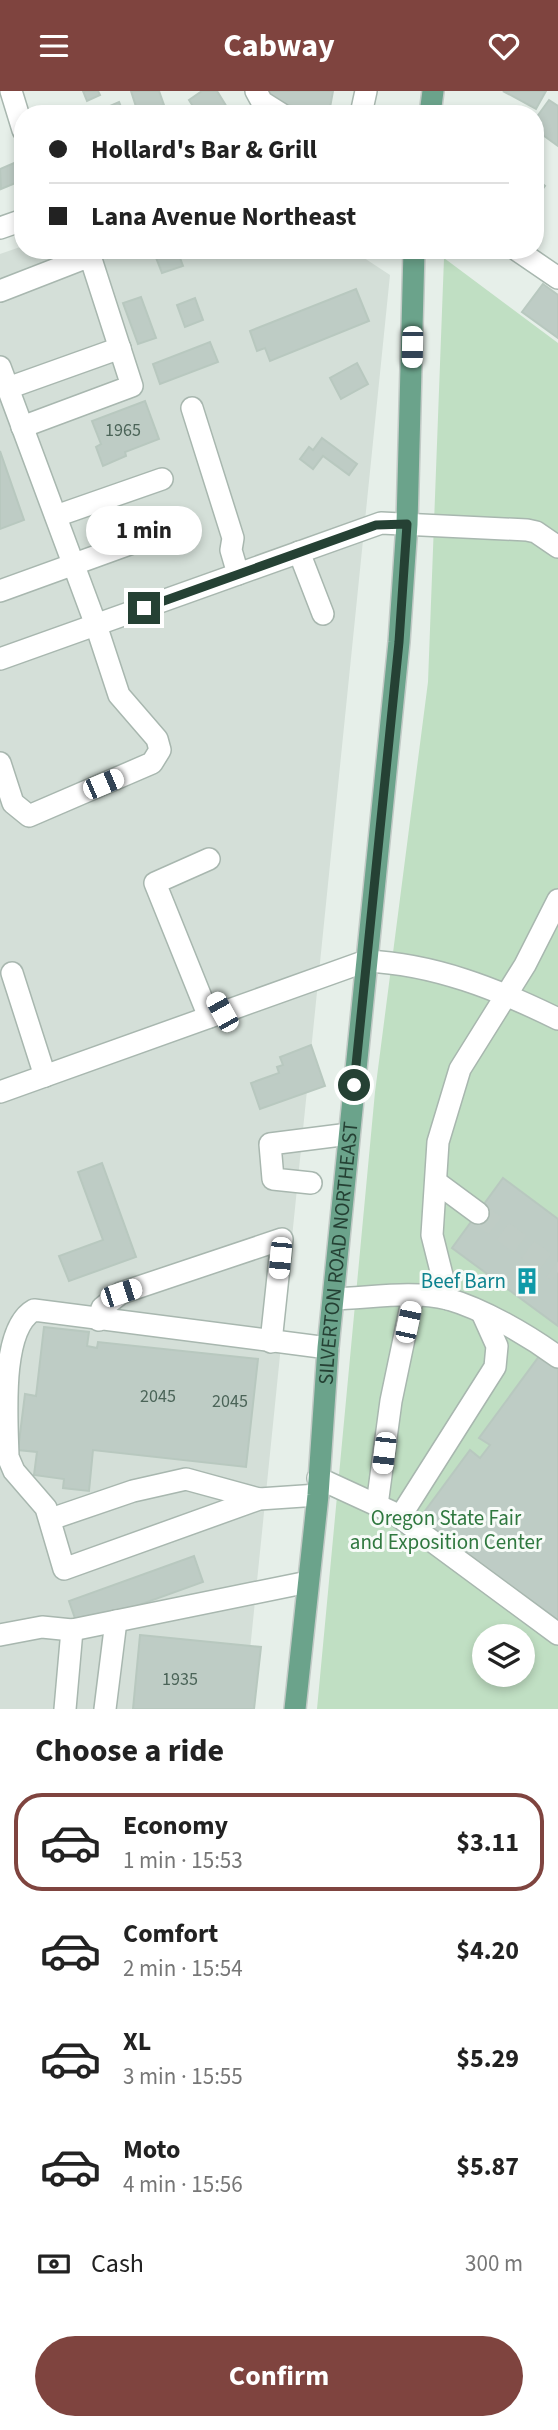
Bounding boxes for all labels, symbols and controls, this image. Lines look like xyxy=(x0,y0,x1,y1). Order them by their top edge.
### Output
text: Cabway xyxy=(223,23,335,69)
icon: menu xyxy=(35,27,73,65)
icon: heart xyxy=(485,27,523,65)
text: Hollard's Bar & Grill xyxy=(91,131,317,168)
text: Lana Avenue Northeast xyxy=(91,198,356,235)
car xyxy=(402,326,423,368)
house number: 1965 xyxy=(105,418,141,443)
callout: 1 min xyxy=(86,507,202,555)
text: 1 min xyxy=(116,514,172,547)
route end xyxy=(128,592,160,624)
car xyxy=(80,766,127,802)
car xyxy=(203,989,242,1035)
route start xyxy=(338,1069,370,1101)
street label: SILVERTON ROAD NORTHEAST xyxy=(311,1120,366,1386)
car xyxy=(268,1236,293,1280)
place label: Beef Barn xyxy=(421,1266,506,1296)
building icon: Beef Barn xyxy=(512,1266,542,1296)
car xyxy=(98,1277,145,1309)
car xyxy=(394,1299,423,1345)
house number: 2045 xyxy=(140,1384,176,1409)
house number: 2045 xyxy=(212,1389,248,1414)
car xyxy=(372,1431,397,1475)
park label: Oregon State Fair and Exposition Center xyxy=(350,1503,543,1557)
map controls xyxy=(472,1624,535,1687)
button: layers xyxy=(472,1624,535,1687)
house number: 1935 xyxy=(162,1667,198,1692)
text: Choose a ride xyxy=(35,1728,224,1774)
text: Economy xyxy=(123,1807,228,1844)
icon: car xyxy=(39,1811,102,1874)
text: $3.11 xyxy=(456,1824,519,1861)
text: 1 min · 15:53 xyxy=(123,1844,243,1877)
text: Comfort xyxy=(123,1915,218,1952)
icon: car xyxy=(39,1919,102,1982)
text: $4.20 xyxy=(456,1932,519,1969)
text: 2 min · 15:54 xyxy=(123,1952,243,1985)
text: XL xyxy=(123,2023,151,2060)
icon: car xyxy=(39,2027,102,2090)
text: $5.29 xyxy=(456,2040,519,2077)
text: 3 min · 15:55 xyxy=(123,2060,243,2093)
text: Moto xyxy=(123,2131,180,2168)
icon: car xyxy=(39,2135,102,2198)
text: $5.87 xyxy=(456,2148,519,2185)
text: 4 min · 15:56 xyxy=(123,2168,243,2201)
icon: cash xyxy=(35,2245,73,2283)
text: Cash xyxy=(91,2245,144,2282)
text: 300 m xyxy=(465,2247,523,2280)
button: Confirm xyxy=(35,2336,523,2416)

